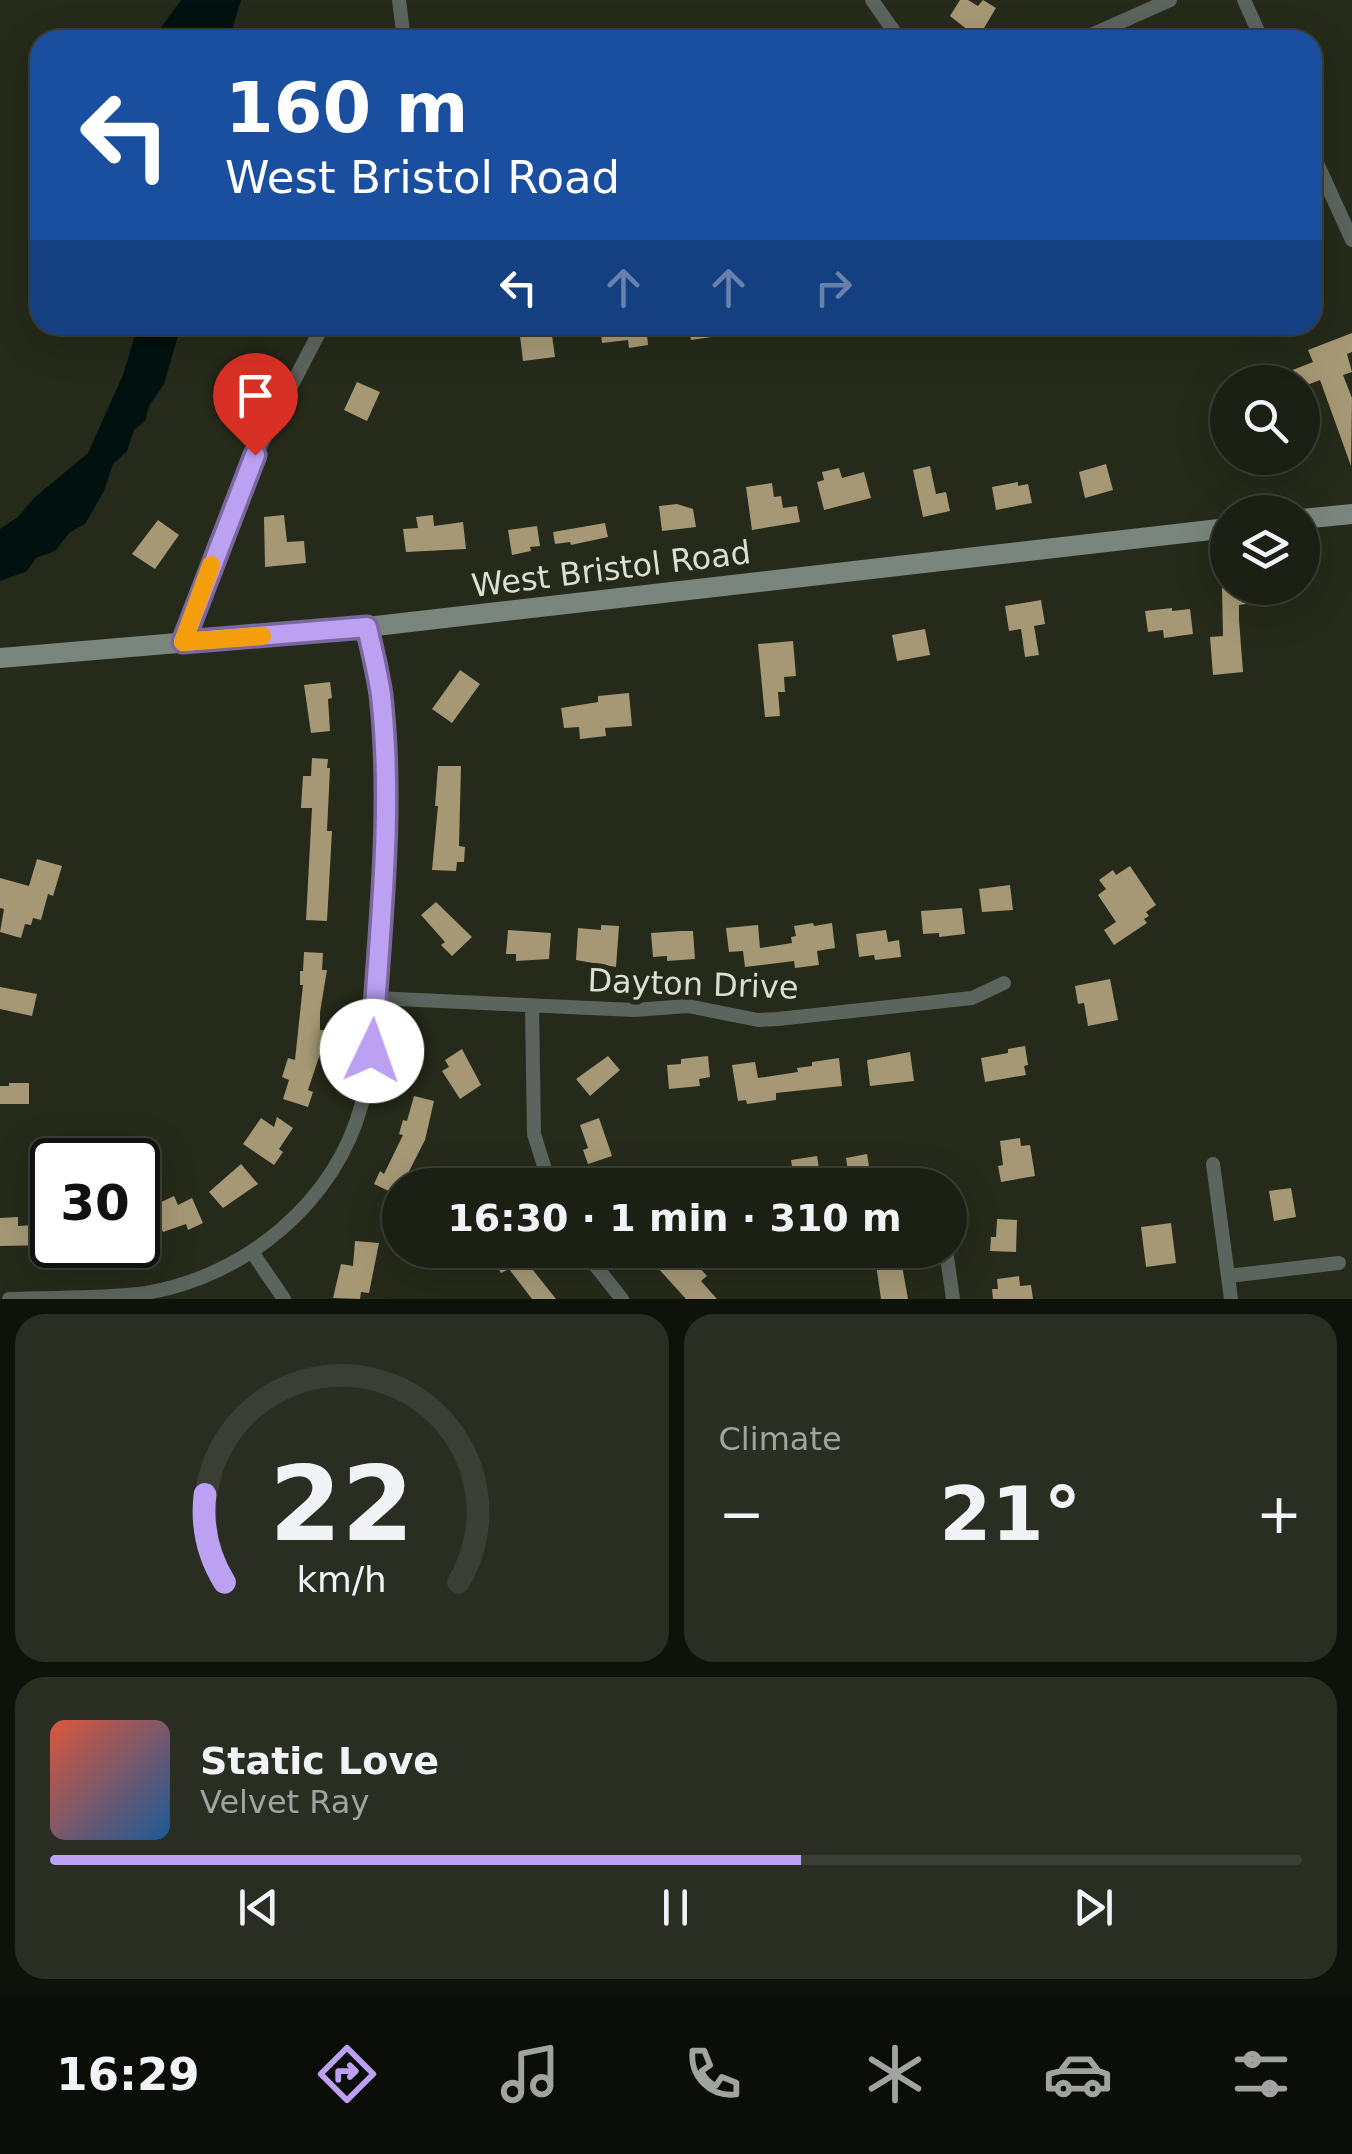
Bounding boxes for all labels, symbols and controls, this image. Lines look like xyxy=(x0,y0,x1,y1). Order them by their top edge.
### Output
text: 160 m xyxy=(225,67,468,149)
icon: left xyxy=(60,70,190,200)
text: West Bristol Road xyxy=(225,151,620,204)
icon: left xyxy=(491,260,546,315)
icon: ahead xyxy=(596,260,651,315)
icon: ahead xyxy=(701,260,756,315)
icon: right xyxy=(806,260,861,315)
pin xyxy=(213,353,298,456)
map controls xyxy=(1210,365,1320,605)
button: search xyxy=(1210,365,1320,475)
icon: arrive xyxy=(228,368,283,423)
button: layers xyxy=(1210,495,1320,605)
street label: West Bristol Road xyxy=(469,533,753,605)
street label: Dayton Drive xyxy=(587,961,799,1007)
position arrow xyxy=(320,999,424,1103)
speed limit sign: 30 xyxy=(30,1138,160,1268)
text: 16:30 · 1 min · 310 m xyxy=(447,1196,902,1240)
text: Climate xyxy=(719,1420,842,1458)
text: 22 xyxy=(269,1443,414,1565)
text: 21° xyxy=(939,1470,1081,1558)
text: − xyxy=(719,1482,765,1546)
text: + xyxy=(1256,1482,1302,1546)
text: km/h xyxy=(297,1559,387,1600)
text: Static Love xyxy=(200,1739,439,1783)
text: Velvet Ray xyxy=(200,1783,369,1821)
icon: previous xyxy=(231,1880,286,1935)
icon: pause xyxy=(648,1880,703,1935)
icon: next xyxy=(1066,1880,1121,1935)
icon: directions xyxy=(312,2039,382,2109)
icon: music xyxy=(495,2039,565,2109)
icon: phone xyxy=(678,2039,748,2109)
icon: climate xyxy=(860,2039,930,2109)
icon: car xyxy=(1043,2039,1113,2109)
icon: filters xyxy=(1226,2039,1296,2109)
text: 16:29 xyxy=(56,2048,200,2101)

